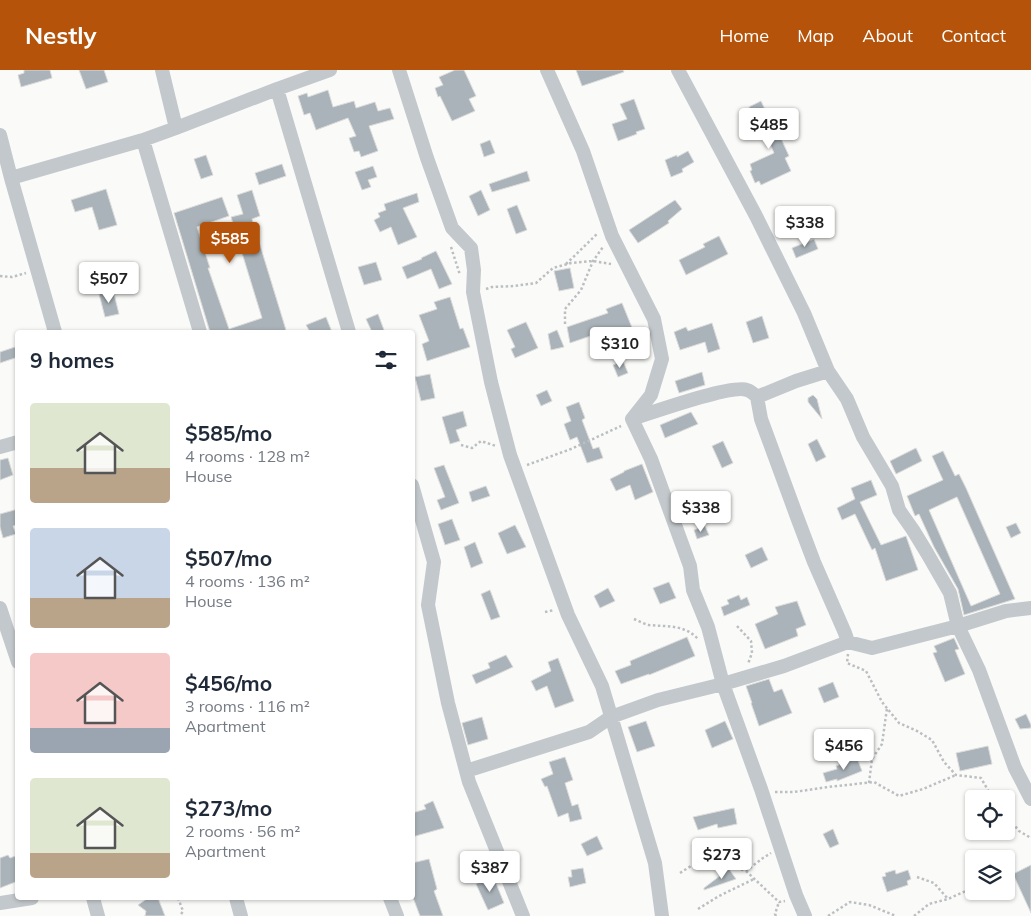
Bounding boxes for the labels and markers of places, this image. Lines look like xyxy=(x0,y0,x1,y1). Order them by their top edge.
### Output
pin: $485 xyxy=(739,108,799,150)
pin: $338 xyxy=(775,206,835,248)
pin: $585 xyxy=(200,222,260,264)
pin: $507 xyxy=(79,262,139,304)
pin: $310 xyxy=(590,326,650,369)
pin: $338 xyxy=(671,490,731,533)
pin: $456 xyxy=(814,728,874,771)
pin: $273 xyxy=(692,838,752,880)
pin: $387 xyxy=(460,850,520,893)

